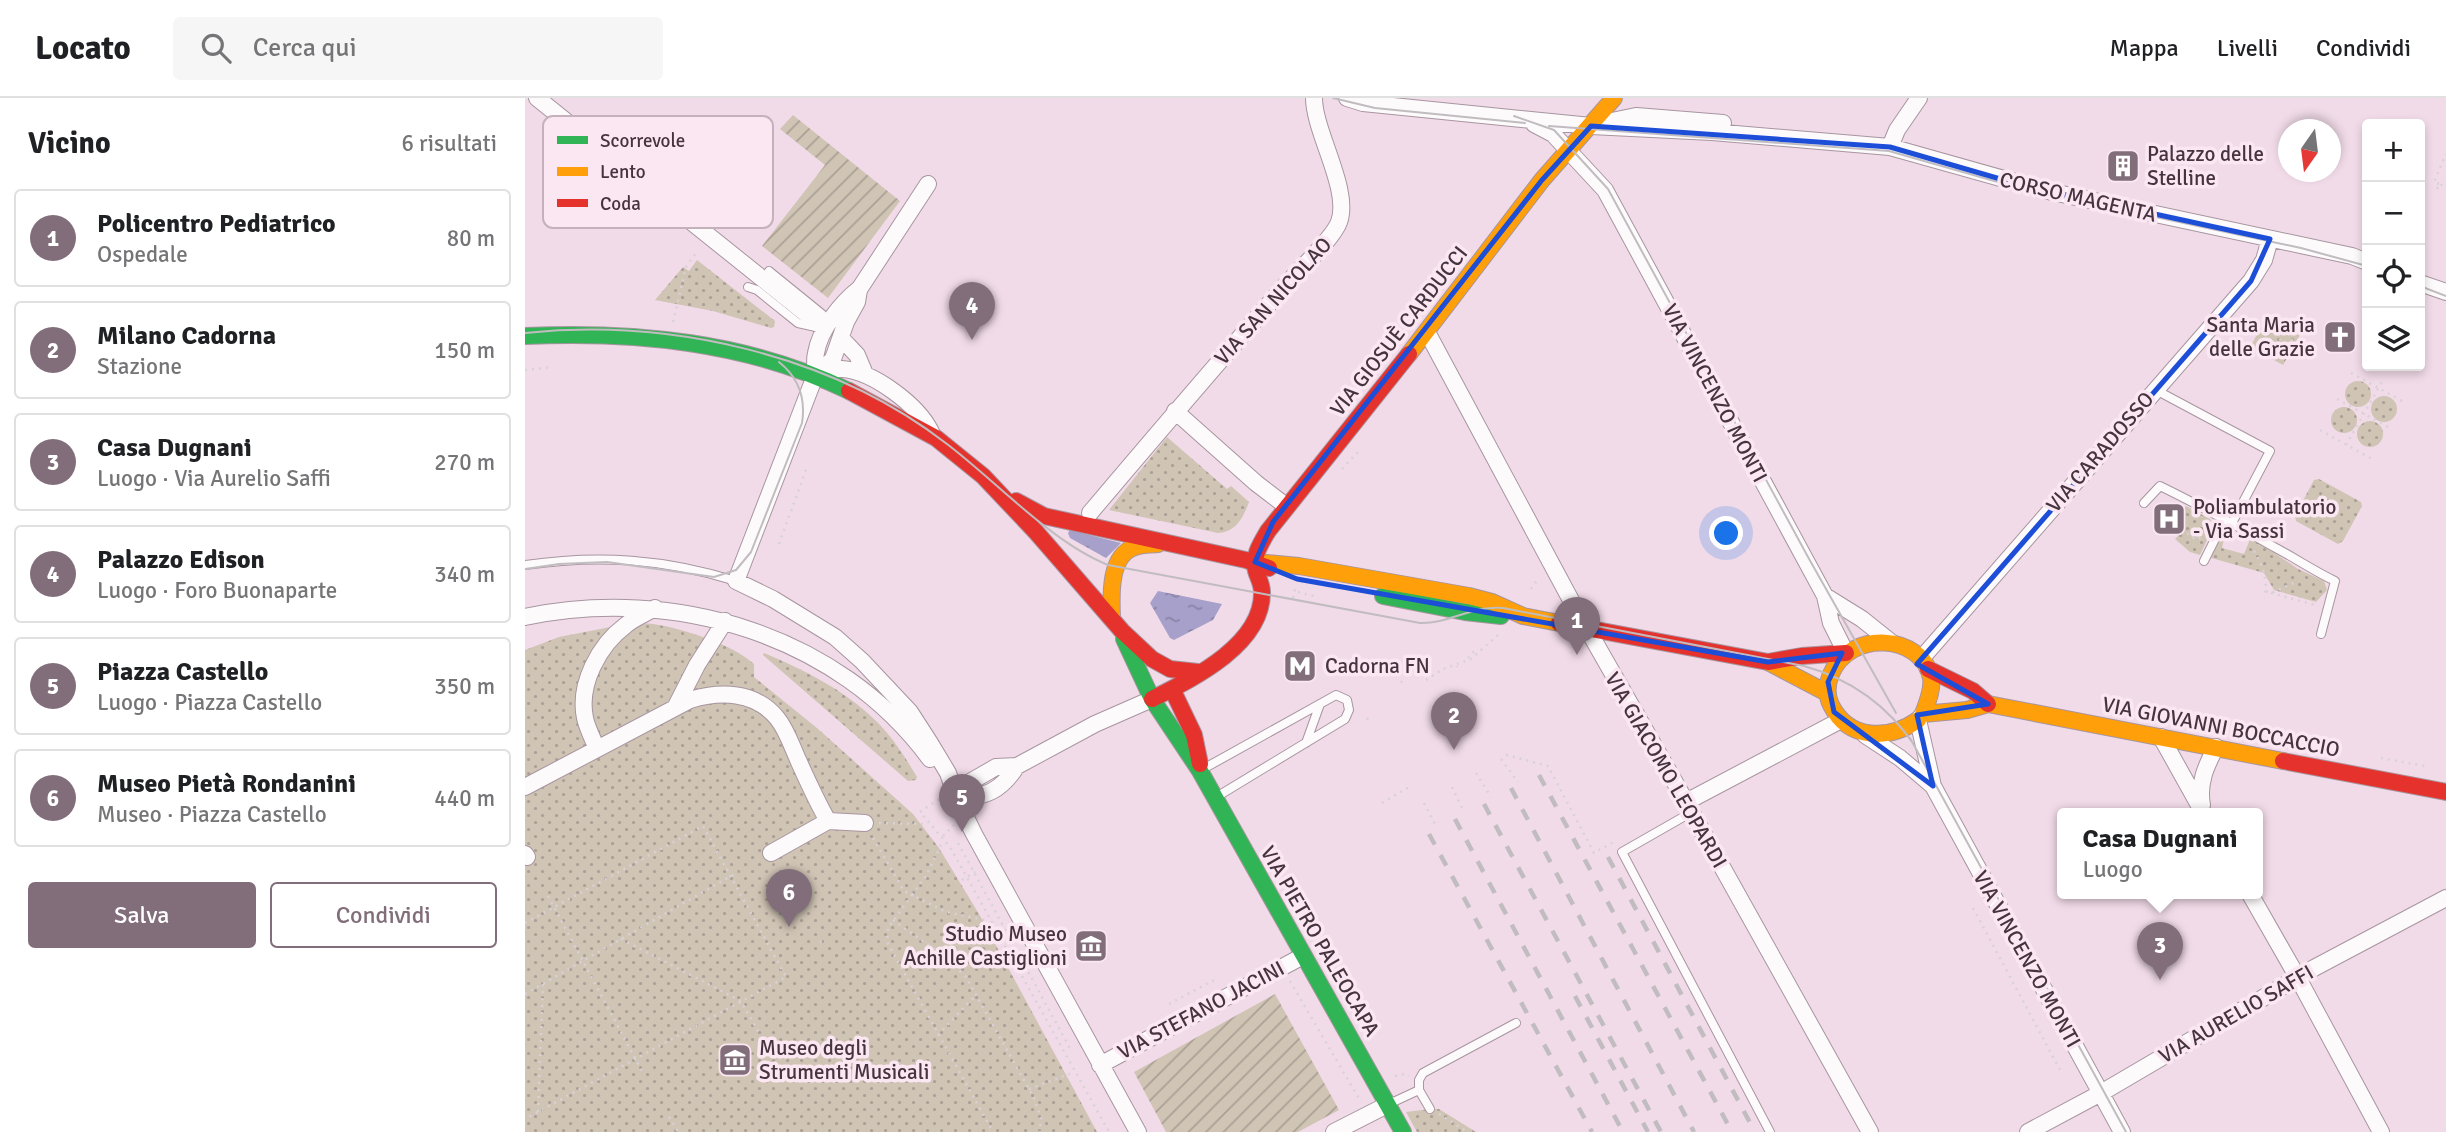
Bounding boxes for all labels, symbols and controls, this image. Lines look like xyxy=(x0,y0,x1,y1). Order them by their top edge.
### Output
search box xyxy=(173,17,663,80)
text: Locato xyxy=(35,28,131,69)
icon: search xyxy=(197,29,235,67)
text: Cerca qui xyxy=(253,32,357,64)
text: Mappa xyxy=(2110,33,2179,63)
text: Livelli xyxy=(2217,33,2278,63)
text: Condividi xyxy=(2316,33,2411,63)
legend xyxy=(543,116,773,228)
north arrow xyxy=(2278,119,2341,182)
map controls xyxy=(2362,119,2425,371)
button: + xyxy=(2362,119,2425,182)
text: Vicino xyxy=(28,125,111,162)
text: 6 risultati xyxy=(401,129,497,158)
text: Scorrevole xyxy=(600,129,685,153)
place label: Palazzo delle Stelline xyxy=(2147,141,2264,191)
building icon: Palazzo delle Stelline xyxy=(2104,147,2142,185)
text: Lento xyxy=(600,160,646,184)
street label: CORSO MAGENTA xyxy=(1997,166,2159,228)
button: − xyxy=(2362,182,2425,245)
text: Coda xyxy=(600,192,641,216)
text: Policentro Pediatrico xyxy=(97,208,336,240)
text: 1 xyxy=(47,224,59,253)
text: 80 m xyxy=(447,224,495,253)
street label: VIA SAN NICOLAO xyxy=(1209,232,1337,370)
text: Ospedale xyxy=(97,240,188,269)
street label: VIA GIOSUÈ CARDUCCI xyxy=(1325,241,1473,421)
button: locate xyxy=(2362,245,2425,308)
pin: 4 xyxy=(949,282,995,340)
street label: VIA VINCENZO MONTI xyxy=(1657,299,1773,487)
button: layers xyxy=(2362,308,2425,371)
place label: Santa Maria delle Grazie xyxy=(2207,312,2315,362)
church icon: Santa Maria delle Grazie xyxy=(2321,318,2359,356)
text: Milano Cadorna xyxy=(97,320,276,352)
text: 2 xyxy=(47,336,59,365)
text: 150 m xyxy=(434,336,495,365)
text: Stazione xyxy=(97,352,182,381)
street label: VIA CARADOSSO xyxy=(2041,386,2159,518)
text: Casa Dugnani xyxy=(97,432,252,464)
text: 3 xyxy=(47,448,59,477)
text: 270 m xyxy=(434,448,495,477)
text: Luogo · Via Aurelio Saffi xyxy=(97,464,331,493)
place label: Poliambulatorio - Via Sassi xyxy=(2193,494,2336,544)
hospital icon: Poliambulatorio - Via Sassi xyxy=(2150,500,2188,538)
your location xyxy=(1709,516,1743,550)
text: Palazzo Edison xyxy=(97,544,265,576)
text: 4 xyxy=(47,560,59,589)
text: 340 m xyxy=(434,560,495,589)
text: Luogo · Foro Buonaparte xyxy=(97,576,337,605)
pin: 1 xyxy=(1554,597,1600,655)
metro station icon: Cadorna FN xyxy=(1281,647,1319,685)
place label: Cadorna FN xyxy=(1325,653,1430,679)
text: Piazza Castello xyxy=(97,656,268,688)
street label: VIA GIACOMO LEOPARDI xyxy=(1599,667,1733,873)
text: 5 xyxy=(47,672,59,701)
text: 350 m xyxy=(434,672,495,701)
text: Luogo · Piazza Castello xyxy=(97,688,322,717)
street label: VIA GIOVANNI BOCCACCIO xyxy=(2100,691,2342,763)
pin: 2 xyxy=(1431,692,1477,750)
text: Museo Pietà Rondanini xyxy=(97,768,356,800)
pin: 5 xyxy=(939,774,985,832)
text: 6 xyxy=(47,784,59,813)
text: 440 m xyxy=(434,784,495,813)
text: Museo · Piazza Castello xyxy=(97,800,327,829)
popup xyxy=(2057,808,2263,899)
text: Casa Dugnani xyxy=(2083,823,2237,855)
street label: VIA PIETRO PALEOCAPA xyxy=(1255,841,1385,1041)
text: Luogo xyxy=(2083,855,2143,884)
street label: VIA VINCENZO MONTI xyxy=(1968,866,2086,1052)
pin: 6 xyxy=(766,869,812,927)
button: Salva xyxy=(28,882,256,948)
button: Condividi xyxy=(270,882,497,948)
place label: Studio Museo Achille Castiglioni xyxy=(904,921,1067,971)
pin: 3 xyxy=(2137,922,2183,980)
museum icon: Studio Museo Achille Castiglioni xyxy=(1072,927,1110,965)
street label: VIA STEFANO JACINI xyxy=(1113,955,1289,1065)
street label: VIA AURELIO SAFFI xyxy=(2154,959,2318,1069)
place label: Museo degli Strumenti Musicali xyxy=(759,1035,929,1085)
museum icon: Museo degli Strumenti Musicali xyxy=(716,1041,754,1079)

